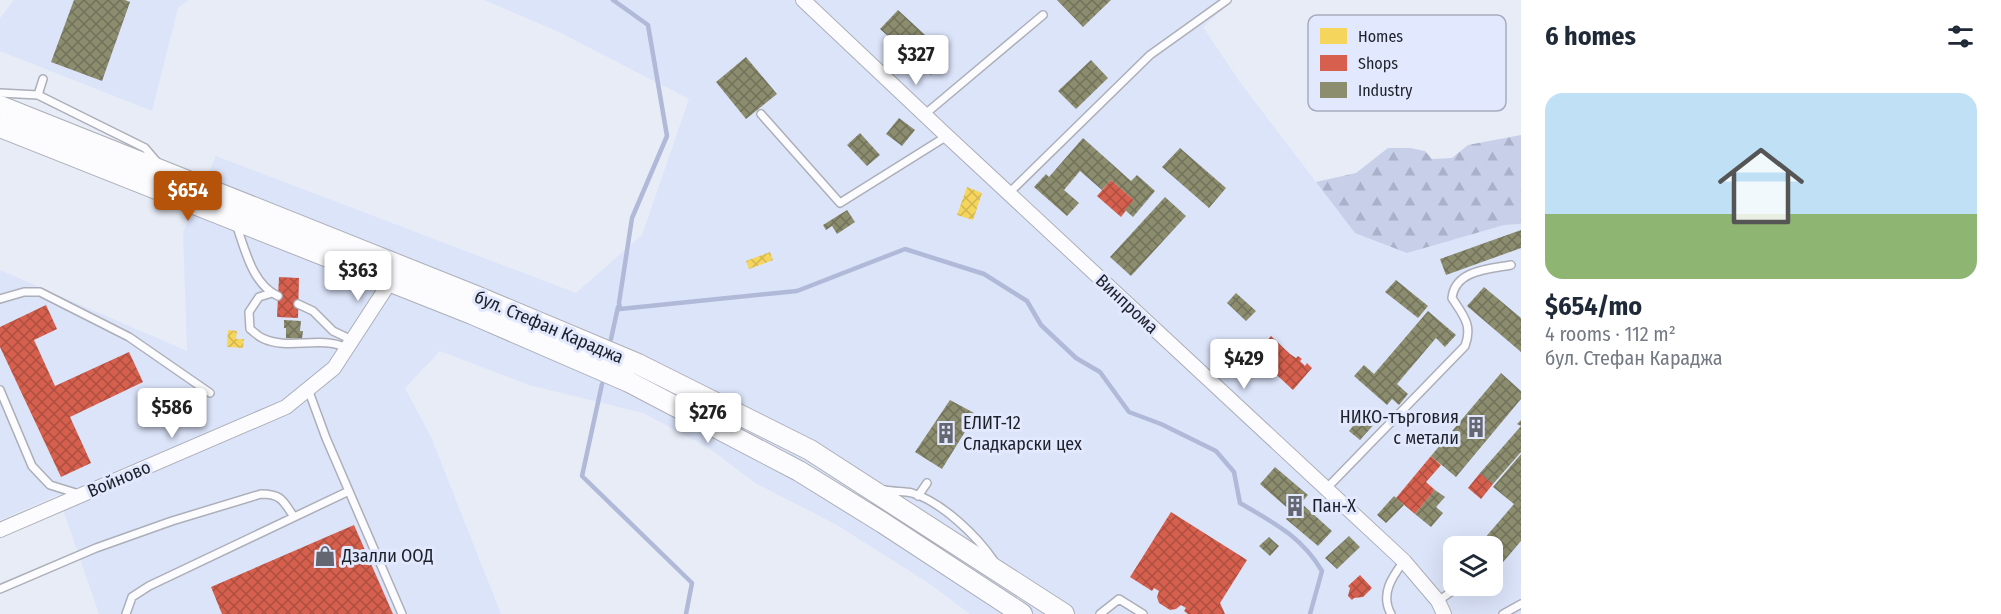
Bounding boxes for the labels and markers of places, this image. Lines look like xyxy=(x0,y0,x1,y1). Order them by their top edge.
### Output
pin: $327 xyxy=(880,35,952,86)
pin: $654 xyxy=(152,171,224,222)
pin: $363 xyxy=(322,251,394,302)
pin: $429 xyxy=(1208,339,1280,390)
pin: $586 xyxy=(136,388,208,439)
pin: $276 xyxy=(672,393,744,444)
place label: НИКО-търговия с метали xyxy=(1340,406,1459,449)
place label: ЕЛИТ-12 Сладкарски цех xyxy=(963,412,1082,455)
building icon: НИКО-търговия с метали xyxy=(1464,415,1488,439)
building icon: ЕЛИТ-12 Сладкарски цех xyxy=(934,421,958,445)
building icon: Пан-Х xyxy=(1283,494,1307,518)
place label: Пан-Х xyxy=(1312,495,1356,517)
shop icon: Дзалли ООД xyxy=(313,544,337,568)
place label: Дзалли ООД xyxy=(341,545,433,567)

